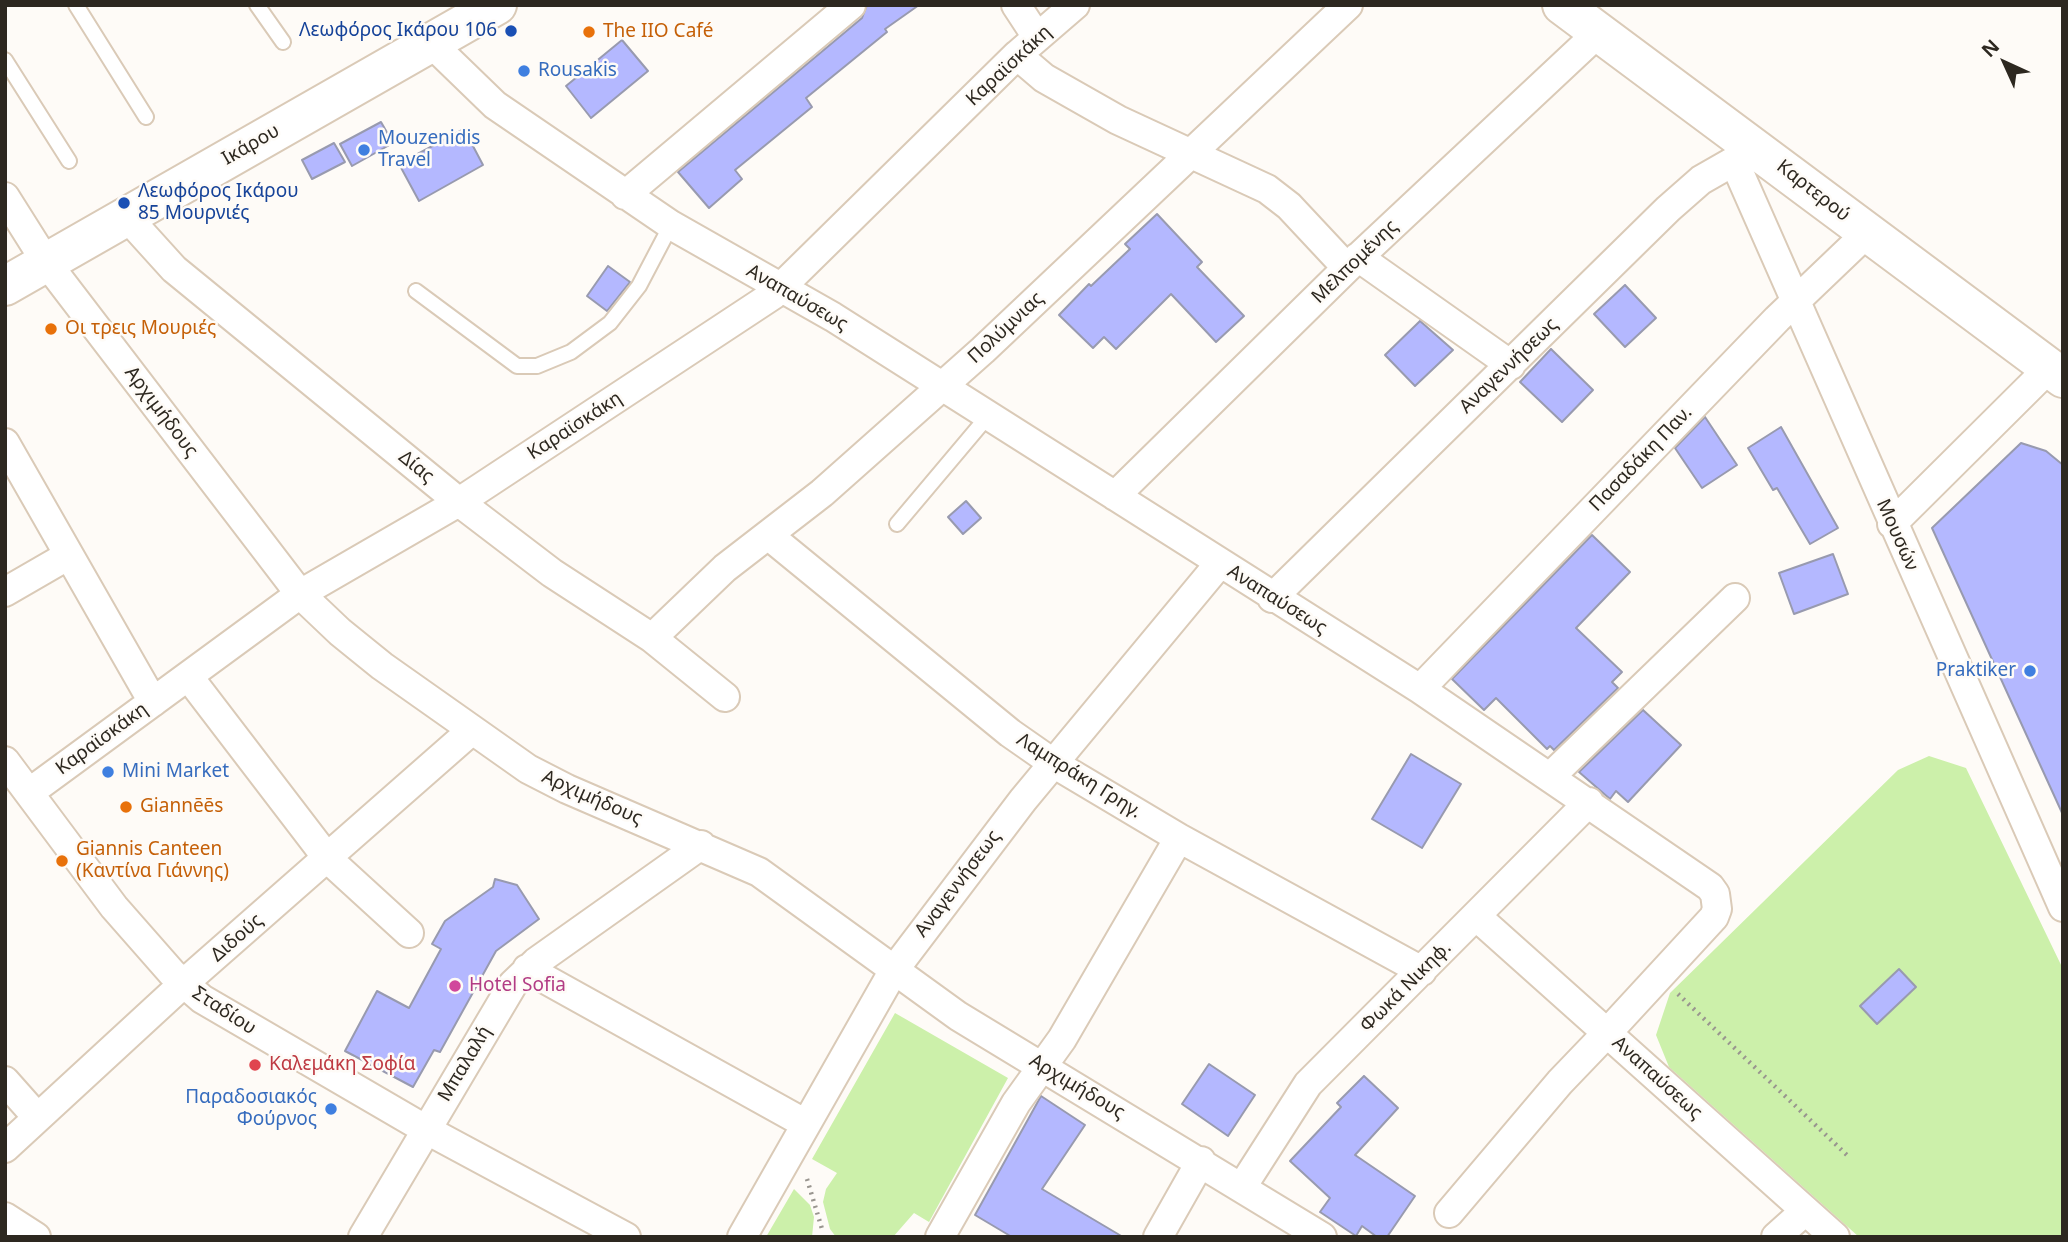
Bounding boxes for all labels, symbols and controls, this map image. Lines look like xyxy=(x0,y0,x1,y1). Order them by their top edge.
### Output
place label: Λεωφόρος Ικάρου 106 xyxy=(299,20,497,42)
place label: The IIO Café xyxy=(603,21,714,43)
street label: Καραϊσκάκη xyxy=(962,21,1056,111)
marker: Λεωφόρος Ικάρου 106 xyxy=(503,23,519,39)
marker: The IIO Café xyxy=(581,24,597,40)
north arrow xyxy=(1970,28,2040,98)
text: N xyxy=(1975,34,2005,63)
place label: Rousakis xyxy=(538,60,617,82)
marker: Rousakis xyxy=(516,63,532,79)
street label: Ικάρου xyxy=(218,119,284,171)
place label: Mouzenidis Travel xyxy=(378,128,480,172)
marker: Mouzenidis Travel xyxy=(356,142,372,158)
street label: Καρτερού xyxy=(1772,155,1854,227)
place label: Λεωφόρος Ικάρου 85 Μουρνιές xyxy=(138,181,299,225)
marker: Λεωφόρος Ικάρου 85 Μουρνιές xyxy=(116,195,132,211)
street label: Μελπομένης xyxy=(1307,215,1403,309)
street label: Αναπαύσεως xyxy=(742,260,852,336)
street label: Πολύμνιας xyxy=(964,287,1048,369)
street label: Αναγεννήσεως xyxy=(1455,313,1563,419)
place label: Οι τρεις Μουριές xyxy=(65,318,216,340)
marker: Οι τρεις Μουριές xyxy=(43,321,59,337)
street label: Αρχιμήδους xyxy=(120,362,202,462)
street label: Καραϊσκάκη xyxy=(523,387,627,465)
street label: Πασαδάκη Παν. xyxy=(1585,401,1697,517)
street label: Δίας xyxy=(394,446,438,488)
street label: Μουσών xyxy=(1871,496,1923,574)
street label: Αναπαύσεως xyxy=(1223,560,1331,640)
place label: Praktiker xyxy=(1936,660,2016,682)
marker: Praktiker xyxy=(2022,663,2038,679)
street label: Καραϊσκάκη xyxy=(52,698,152,780)
street label: Λαμπράκη Γρηγ. xyxy=(1012,728,1146,824)
place label: Mini Market xyxy=(122,761,229,783)
marker: Mini Market xyxy=(100,764,116,780)
street label: Αρχιμήδους xyxy=(538,766,646,830)
place label: Giannēēs xyxy=(140,796,223,818)
marker: Giannēēs xyxy=(118,799,134,815)
street label: Αναγεννήσεως xyxy=(910,826,1006,942)
place label: Giannis Canteen (Καντίνα Γιάννης) xyxy=(76,839,229,883)
marker: Giannis Canteen (Καντίνα Γιάννης) xyxy=(54,853,70,869)
street label: Διδούς xyxy=(206,909,268,967)
street label: Φωκά Νικηφ. xyxy=(1356,937,1456,1037)
place label: Hotel Sofia xyxy=(469,975,566,997)
marker: Hotel Sofia xyxy=(447,978,463,994)
street label: Σταδίου xyxy=(188,982,260,1040)
street label: Μπαλαλή xyxy=(434,1022,496,1106)
street label: Αναπαύσεως xyxy=(1607,1032,1707,1124)
street label: Αρχιμήδους xyxy=(1025,1050,1129,1124)
place label: Καλεμάκη Σοφία xyxy=(269,1054,415,1076)
marker: Καλεμάκη Σοφία xyxy=(247,1057,263,1073)
place label: Παραδοσιακός Φούρνος xyxy=(185,1087,317,1131)
marker: Παραδοσιακός Φούρνος xyxy=(323,1101,339,1117)

